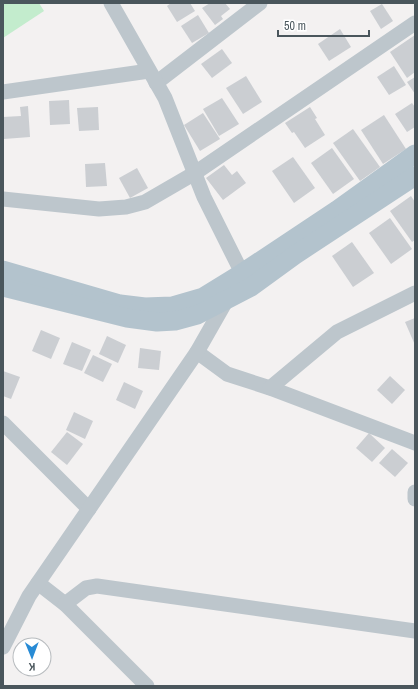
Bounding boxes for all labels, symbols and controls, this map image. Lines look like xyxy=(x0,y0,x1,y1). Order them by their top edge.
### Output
scale bar xyxy=(278,12,369,38)
text: 50 m xyxy=(284,18,306,34)
north arrow xyxy=(12,637,52,677)
text: K xyxy=(28,660,36,674)

